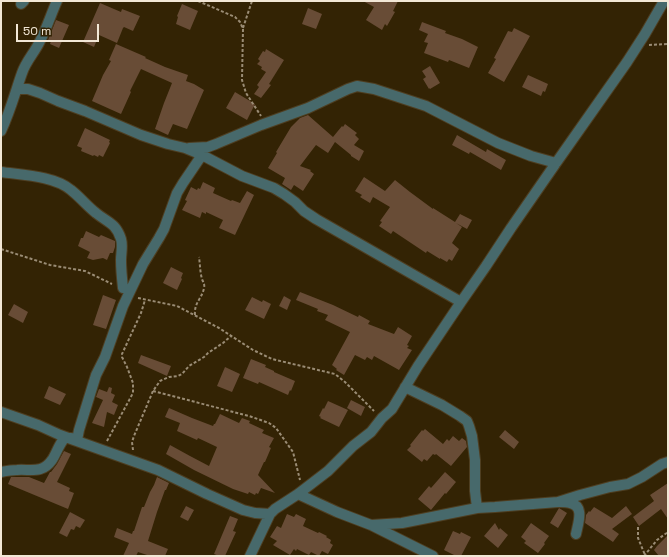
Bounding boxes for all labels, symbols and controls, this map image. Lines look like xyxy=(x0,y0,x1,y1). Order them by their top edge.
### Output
scale bar xyxy=(18,16,101,42)
text: 50 m xyxy=(23,23,51,39)

